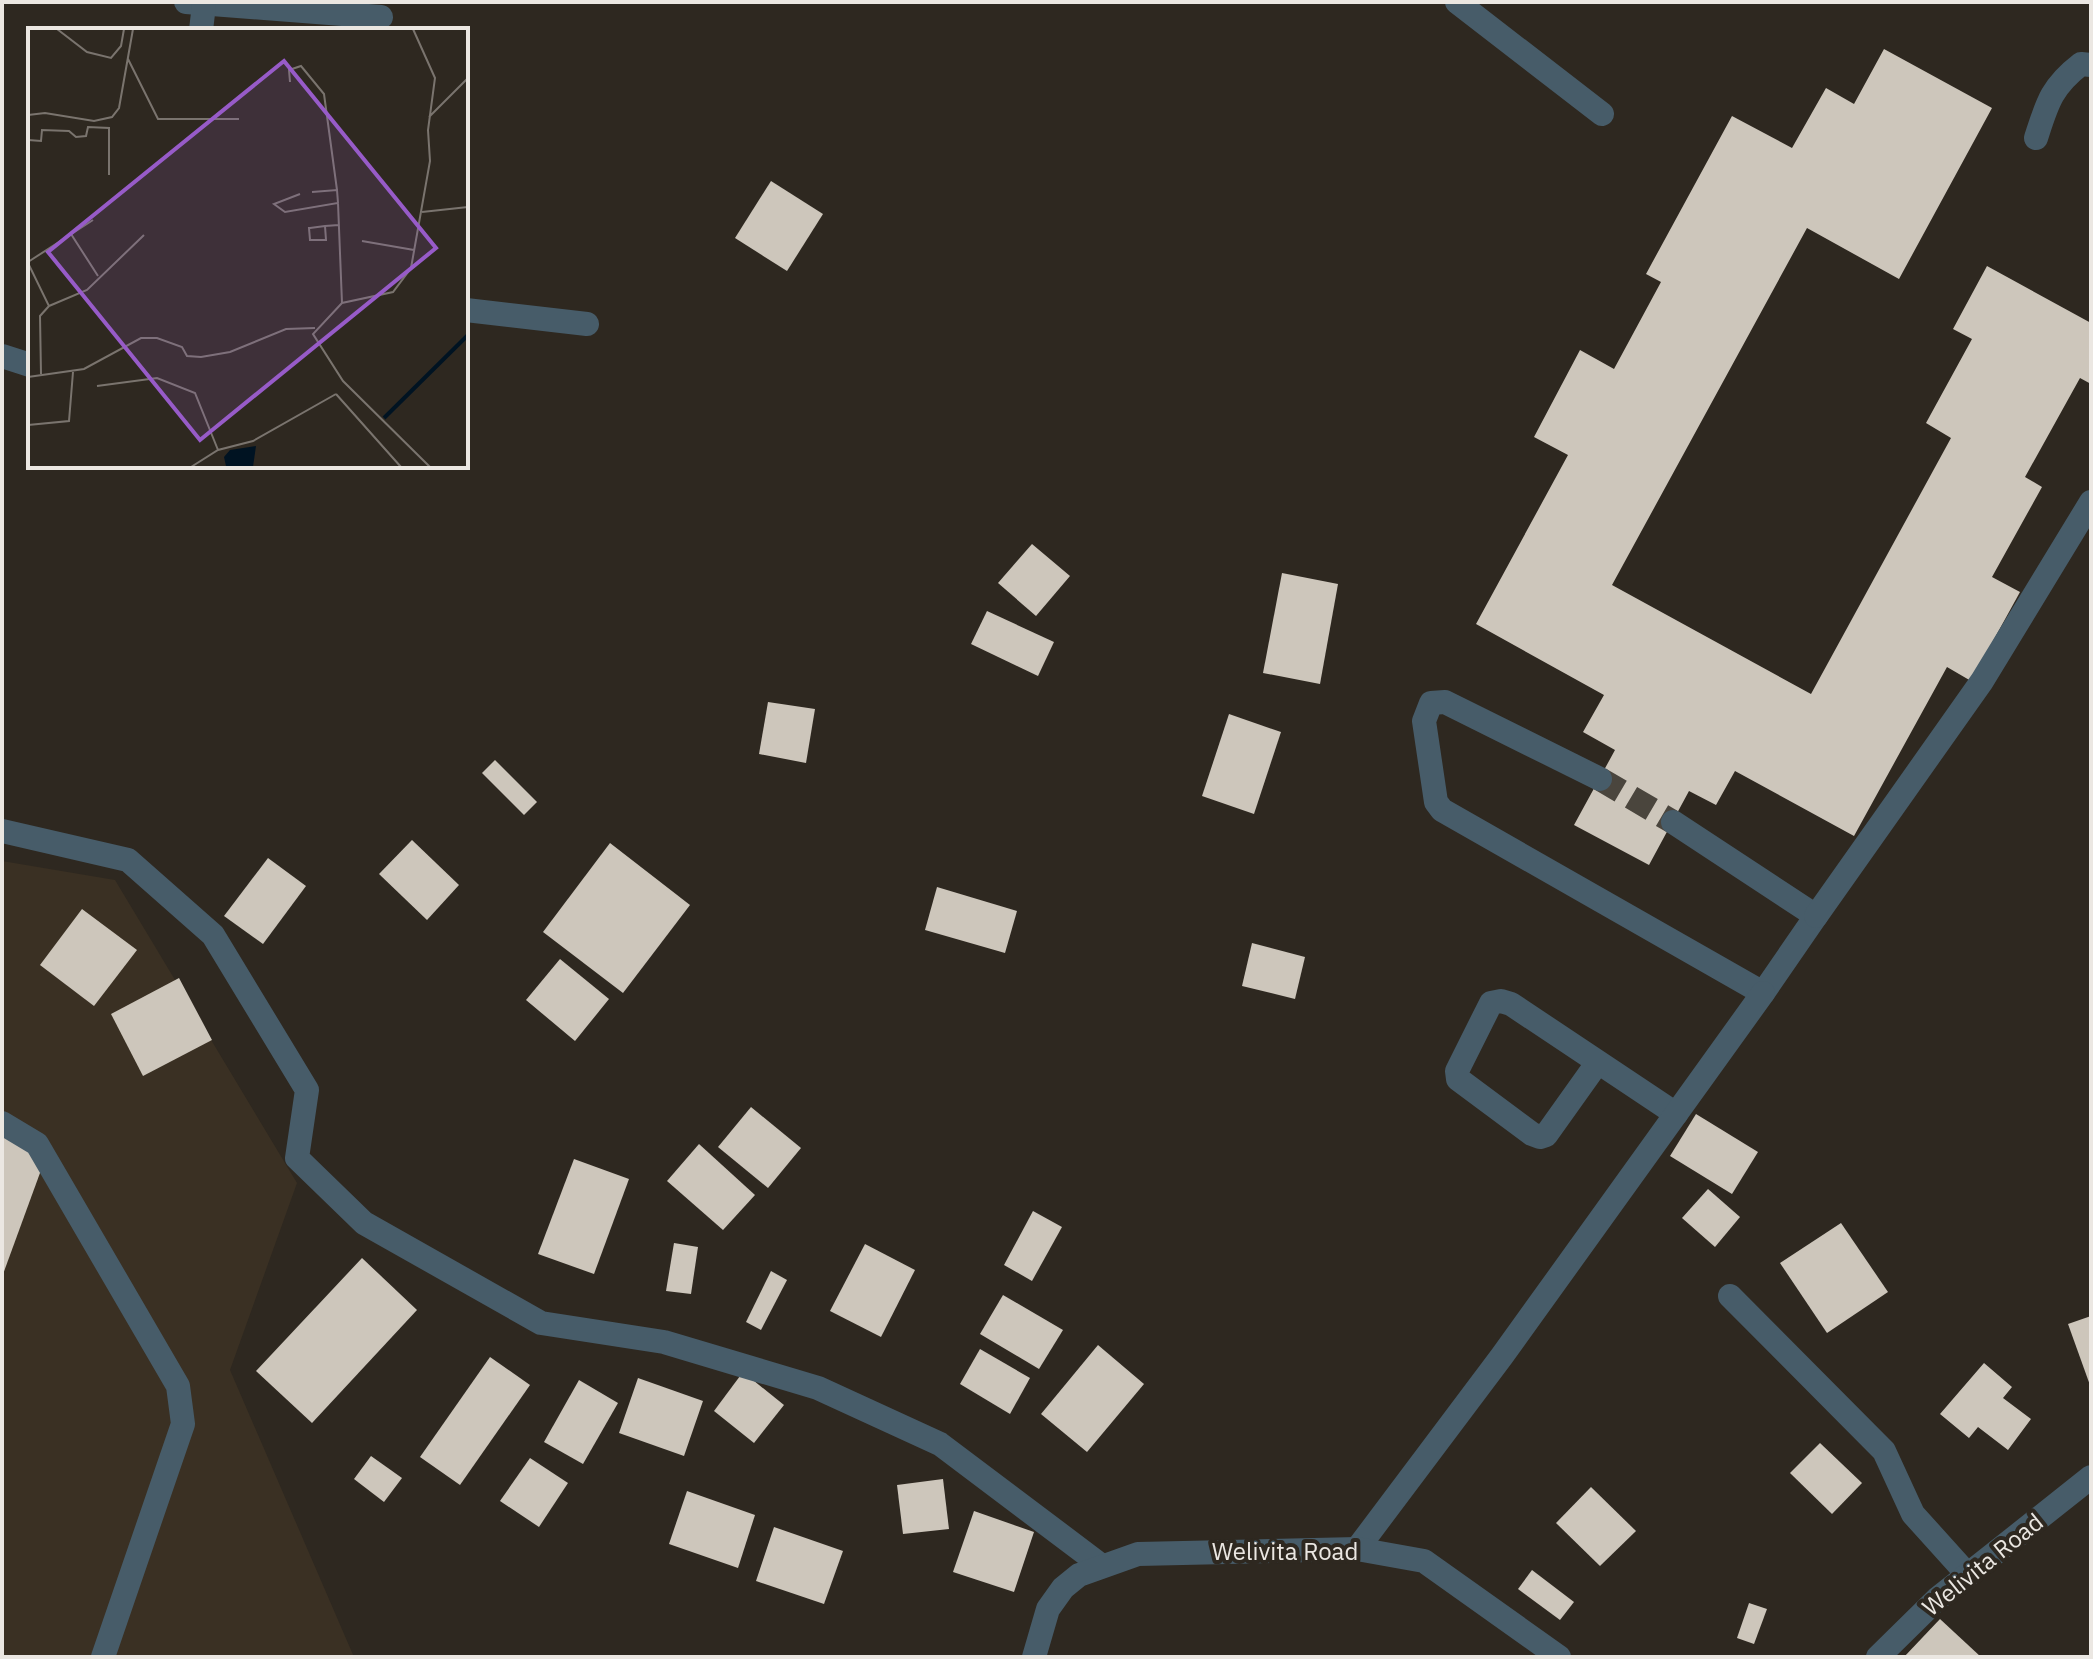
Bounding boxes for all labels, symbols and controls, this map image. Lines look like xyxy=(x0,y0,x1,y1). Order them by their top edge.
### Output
inset map xyxy=(28,28,468,468)
street label: Welivita Road xyxy=(1915,1506,2049,1623)
street label: Welivita Road xyxy=(1212,1535,1358,1567)

